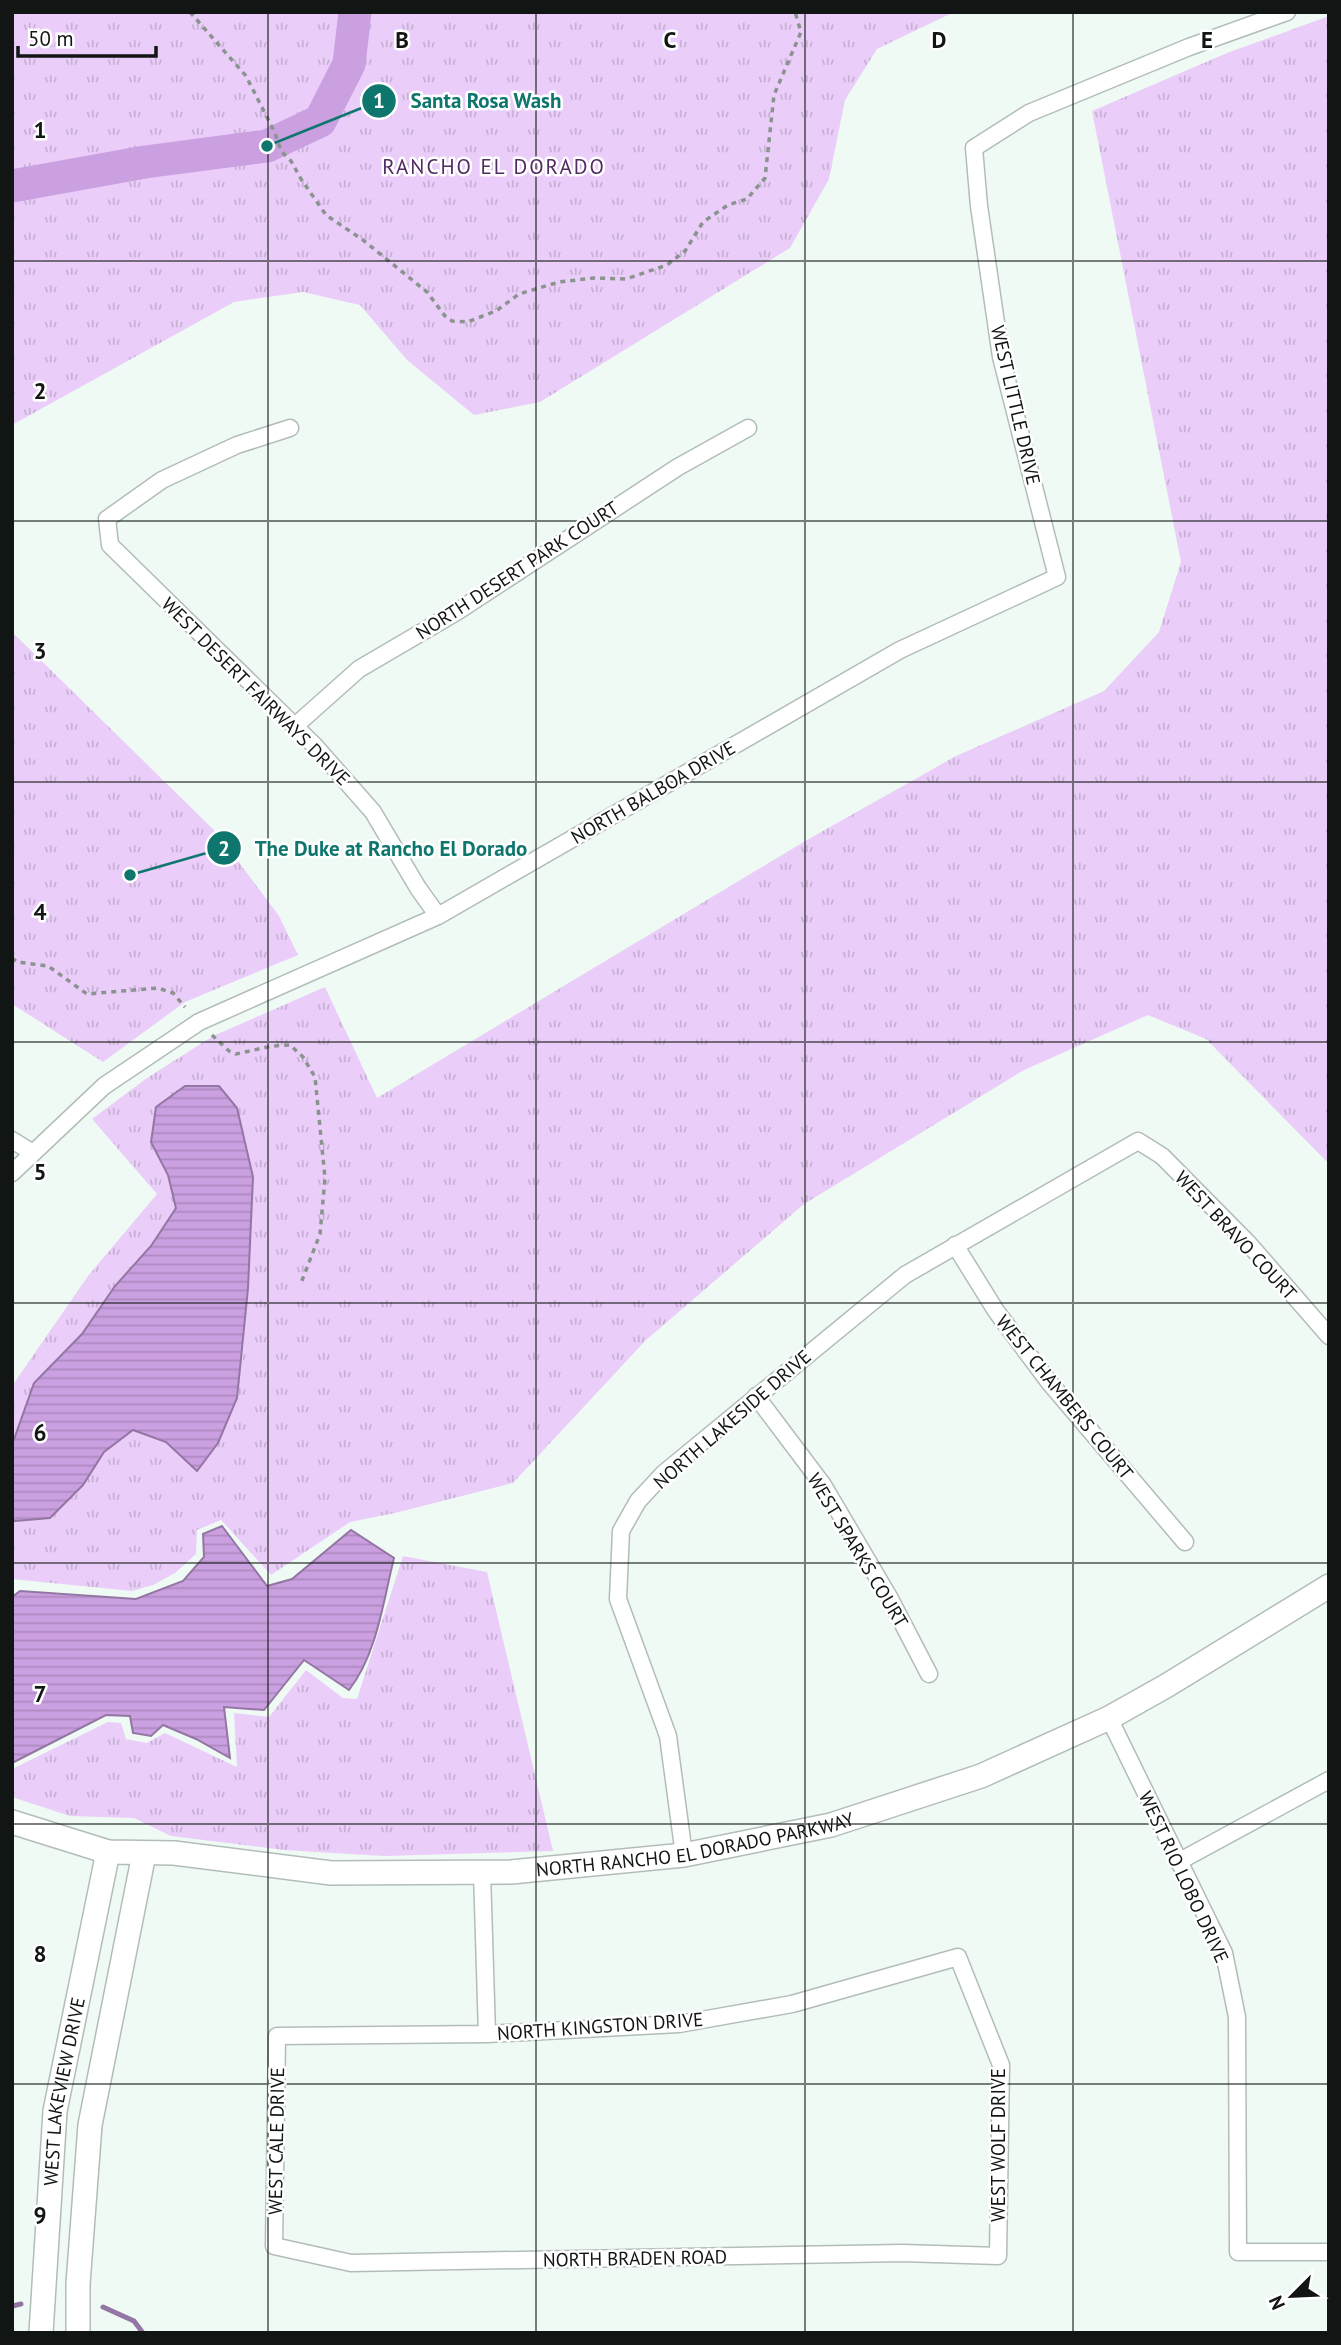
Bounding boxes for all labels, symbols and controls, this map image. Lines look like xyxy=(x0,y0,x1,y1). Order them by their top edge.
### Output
scale bar xyxy=(18,14,156,58)
text: 50 m xyxy=(28,25,74,52)
text: B xyxy=(395,25,409,54)
text: C xyxy=(664,25,677,54)
text: D xyxy=(932,25,946,54)
text: E xyxy=(1201,25,1213,54)
callout: Santa Rosa Wash xyxy=(361,80,576,122)
text: 1 xyxy=(373,87,385,114)
text: Santa Rosa Wash xyxy=(411,87,561,114)
text: 1 xyxy=(33,115,47,144)
district label: RANCHO EL DORADO xyxy=(382,153,606,180)
street label: WEST LITTLE DRIVE xyxy=(986,323,1046,487)
text: 2 xyxy=(33,376,47,405)
street label: NORTH DESERT PARK COURT xyxy=(411,495,623,644)
street label: WEST DESERT FAIRWAYS DRIVE xyxy=(157,592,355,790)
text: 3 xyxy=(33,636,47,665)
street label: NORTH BALBOA DRIVE xyxy=(567,735,739,849)
callout: The Duke at Rancho El Dorado xyxy=(206,827,542,869)
text: 2 xyxy=(218,835,230,862)
text: The Duke at Rancho El Dorado xyxy=(255,835,527,862)
text: 4 xyxy=(33,897,47,926)
text: 5 xyxy=(33,1157,47,1186)
street label: WEST BRAVO COURT xyxy=(1170,1165,1302,1305)
street label: WEST CHAMBERS COURT xyxy=(991,1310,1139,1484)
street label: NORTH LAKESIDE DRIVE xyxy=(648,1344,816,1494)
text: 6 xyxy=(33,1418,47,1447)
street label: WEST SPARKS COURT xyxy=(802,1468,914,1632)
text: 7 xyxy=(33,1679,47,1708)
street label: WEST RIO LOBO DRIVE xyxy=(1134,1787,1234,1967)
street label: NORTH RANCHO EL DORADO PARKWAY xyxy=(535,1806,857,1881)
text: 8 xyxy=(33,1939,47,1968)
street label: WEST LAKEVIEW DRIVE xyxy=(38,1995,90,2186)
street label: NORTH KINGSTON DRIVE xyxy=(496,2007,704,2045)
street label: WEST CALE DRIVE xyxy=(263,2067,289,2215)
street label: WEST WOLF DRIVE xyxy=(986,2068,1010,2222)
text: 9 xyxy=(33,2200,47,2229)
street label: NORTH BRADEN ROAD xyxy=(543,2244,727,2272)
north arrow xyxy=(1257,2261,1327,2331)
text: N xyxy=(1263,2292,1290,2313)

